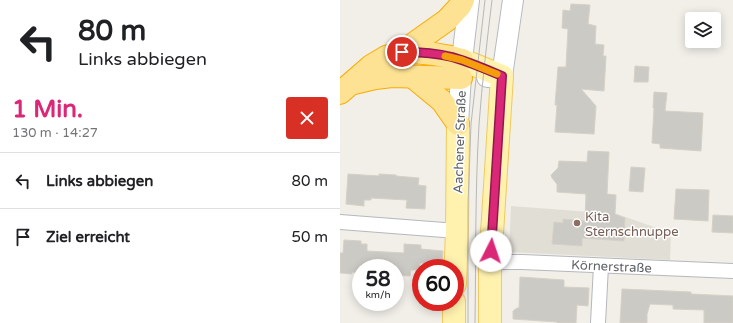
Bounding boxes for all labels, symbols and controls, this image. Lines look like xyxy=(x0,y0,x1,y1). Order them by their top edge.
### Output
map controls xyxy=(685,12,721,48)
button: layers xyxy=(685,12,721,48)
text: 80 m xyxy=(78,14,146,48)
icon: left xyxy=(12,16,64,68)
pin xyxy=(385,35,419,69)
icon: arrive xyxy=(391,41,413,63)
text: Links abbiegen xyxy=(78,48,207,70)
street label: Aachener Straße xyxy=(450,90,470,194)
text: 1 Min. xyxy=(12,95,83,124)
button: close xyxy=(286,97,328,139)
text: 130 m · 14:27 xyxy=(12,125,98,141)
icon: left xyxy=(12,170,34,192)
text: Links abbiegen xyxy=(46,172,153,190)
text: 80 m xyxy=(291,172,328,190)
place label: Kita Sternschnuppe xyxy=(585,209,678,240)
marker: Kita Sternschnuppe xyxy=(572,218,582,228)
icon: arrive xyxy=(12,226,34,248)
text: Ziel erreicht xyxy=(46,228,130,246)
text: 50 m xyxy=(291,228,328,246)
position arrow xyxy=(470,230,512,272)
street label: Körnerstraße xyxy=(571,257,652,277)
speed limit sign: 60 xyxy=(412,259,464,311)
text: 58 xyxy=(365,268,391,292)
text: km/h xyxy=(365,289,391,301)

